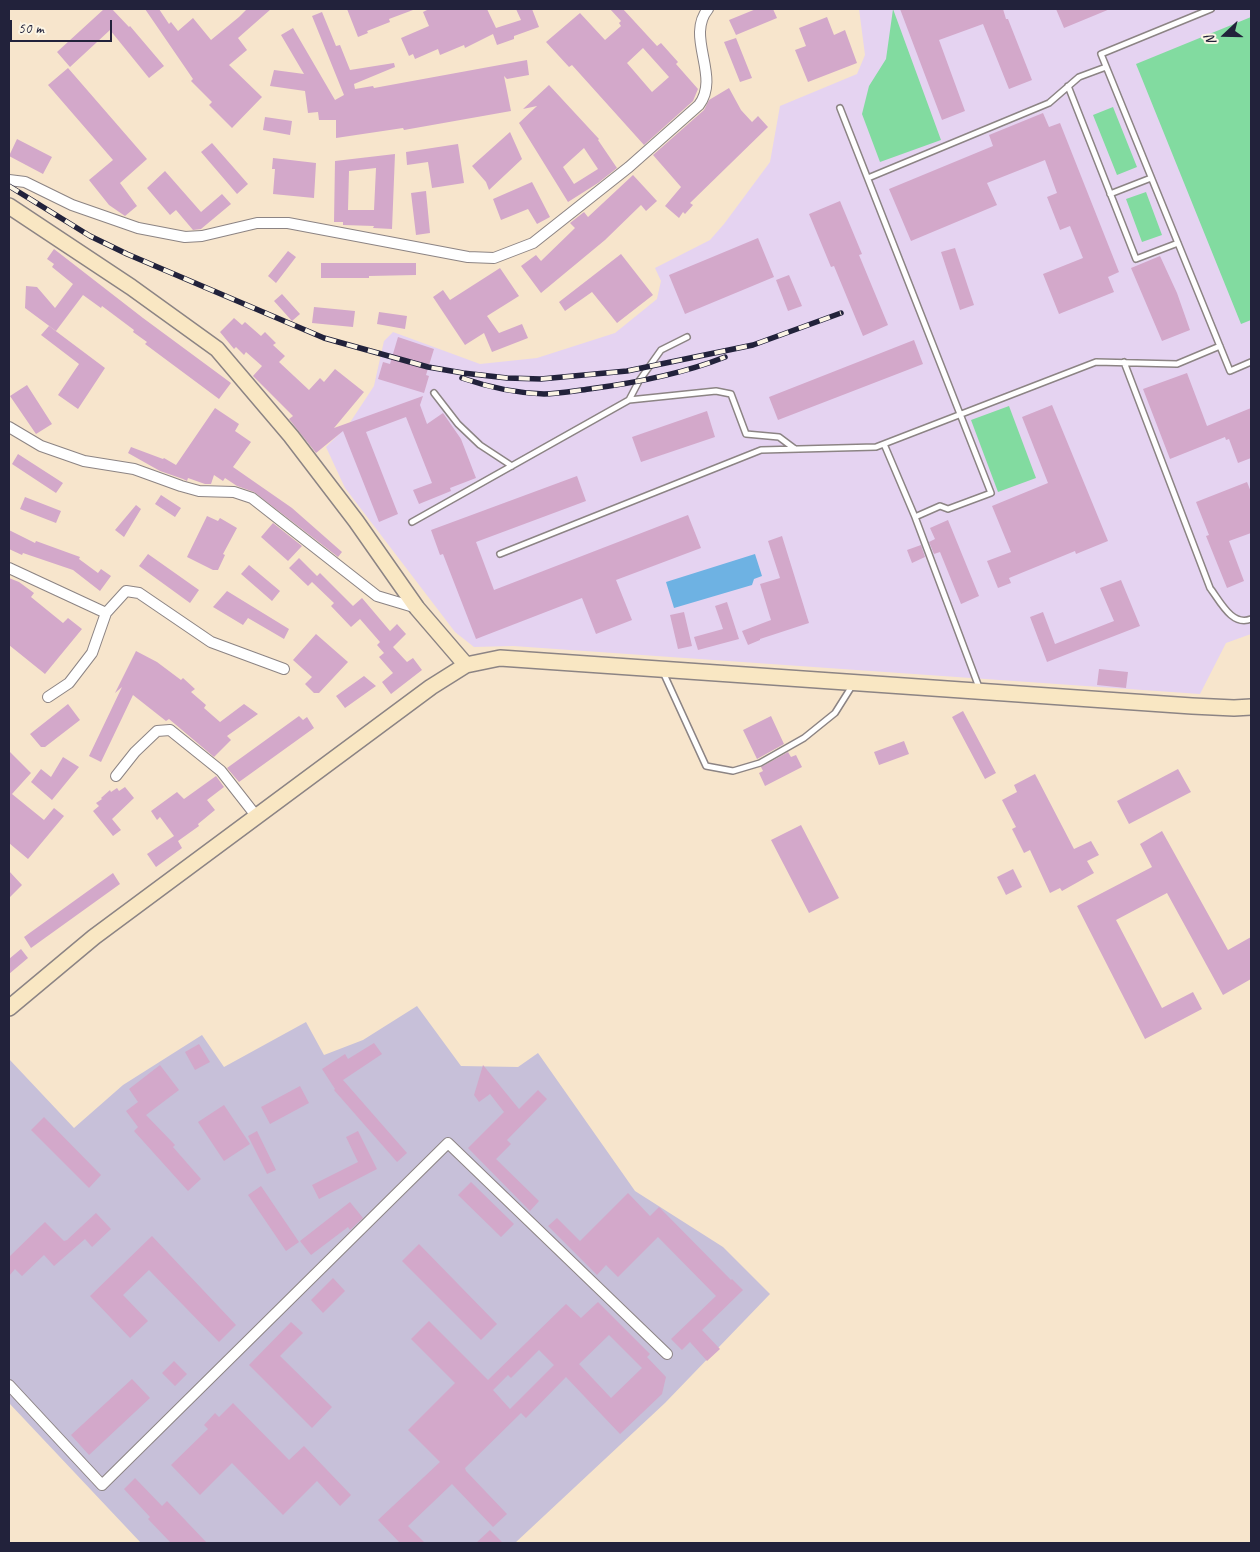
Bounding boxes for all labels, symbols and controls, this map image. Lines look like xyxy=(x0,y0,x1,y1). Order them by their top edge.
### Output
scale bar xyxy=(12,10,115,42)
north arrow xyxy=(1200,10,1250,60)
text: 50 m xyxy=(18,19,44,38)
text: N xyxy=(1201,33,1220,48)

